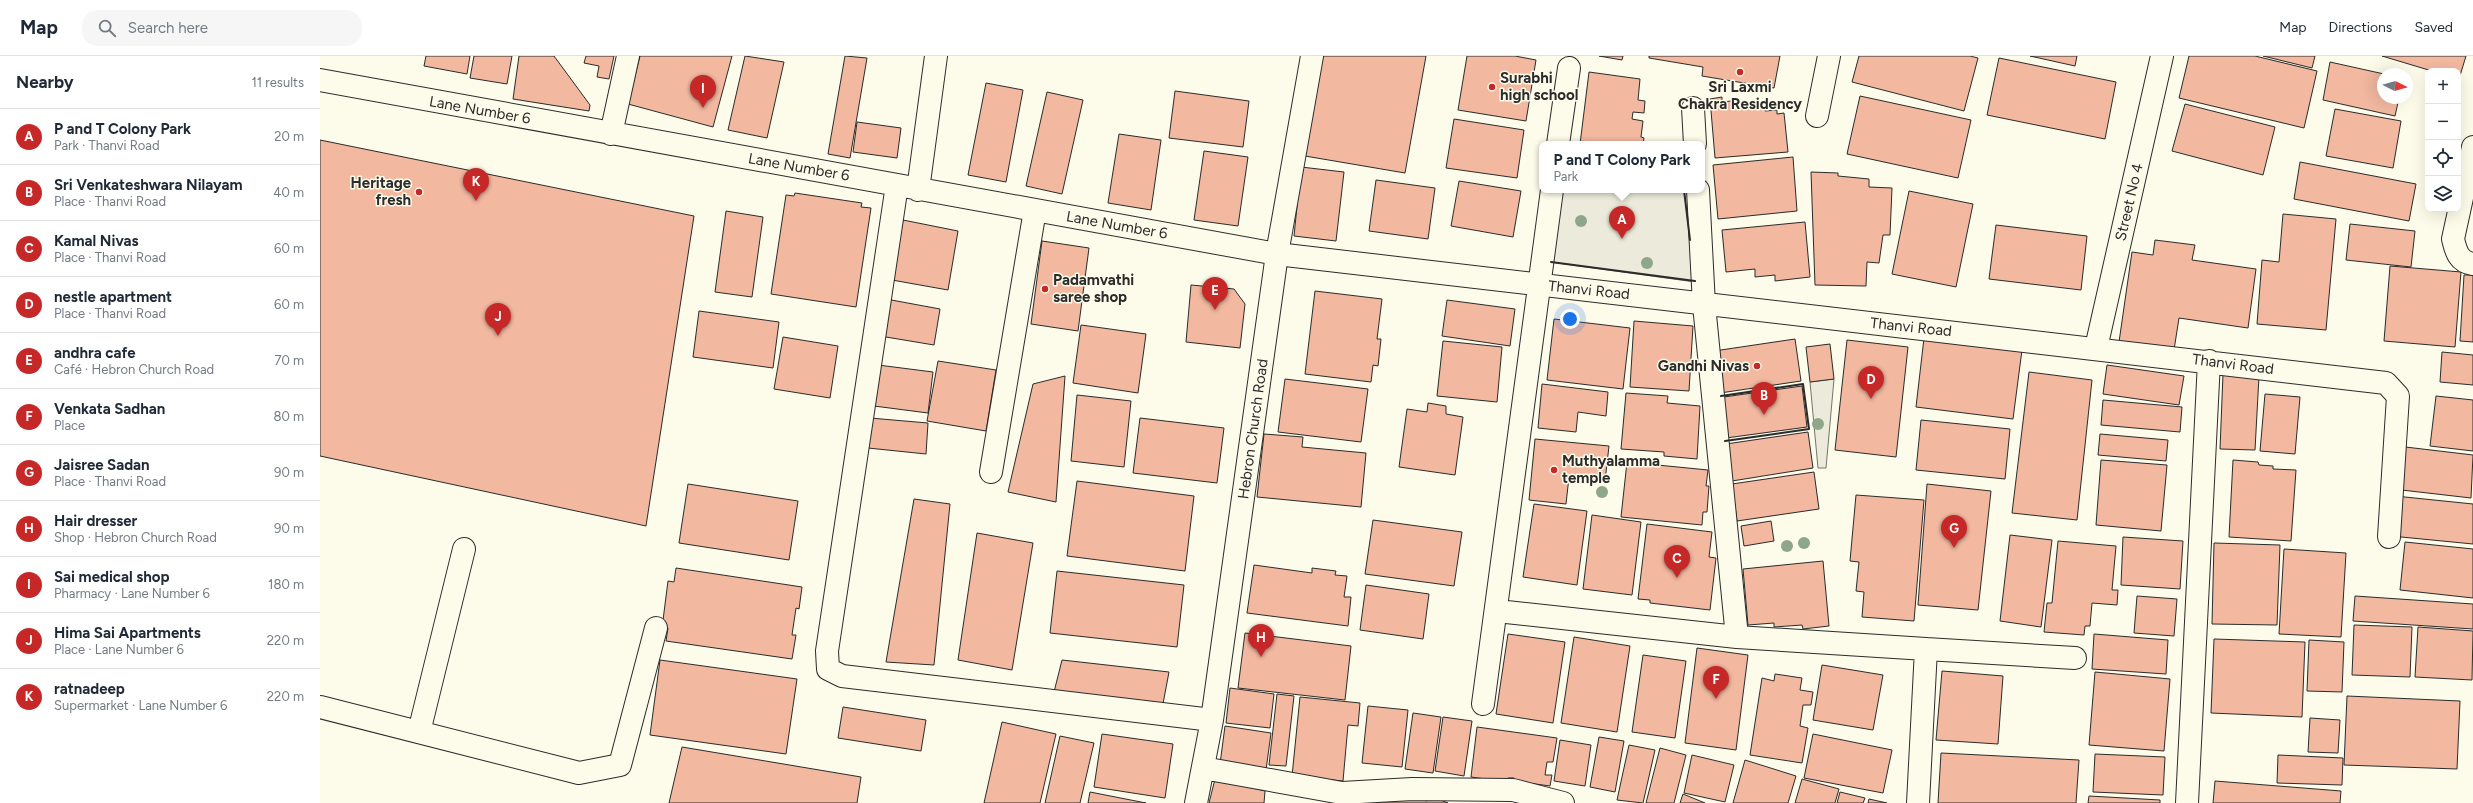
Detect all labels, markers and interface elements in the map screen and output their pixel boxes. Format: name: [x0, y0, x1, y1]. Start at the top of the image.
search box: [82, 10, 362, 46]
text: Map: [20, 16, 58, 39]
icon: search: [96, 17, 118, 39]
text: Search here: [128, 19, 208, 37]
text: Map: [2279, 19, 2307, 36]
text: Directions: [2329, 19, 2392, 36]
text: Saved: [2414, 19, 2453, 36]
marker: Sri Laxmi Chakra Residency: [1735, 67, 1745, 77]
north arrow: [2377, 68, 2413, 104]
map controls: [2425, 68, 2461, 212]
button: +: [2425, 68, 2461, 104]
place label: Surabhi high school: [1500, 69, 1578, 104]
text: Nearby: [16, 72, 74, 92]
text: 11 results: [251, 75, 304, 90]
pin: I: [690, 75, 716, 108]
place label: Sri Laxmi Chakra Residency: [1678, 78, 1802, 113]
marker: Surabhi high school: [1487, 82, 1497, 92]
street label: Lane Number 6: [428, 92, 533, 128]
button: −: [2425, 104, 2461, 140]
text: P and T Colony Park: [54, 120, 191, 138]
text: A: [24, 129, 34, 144]
text: 20 m: [274, 129, 304, 144]
text: Park · Thanvi Road: [54, 138, 160, 153]
button: locate: [2425, 140, 2461, 176]
popup: [1539, 141, 1705, 193]
street label: Lane Number 6: [747, 149, 852, 185]
text: P and T Colony Park: [1553, 151, 1691, 169]
street label: Street No 4: [2111, 161, 2147, 243]
pin: K: [463, 168, 489, 201]
text: Park: [1553, 169, 1578, 184]
place label: Heritage fresh: [351, 174, 412, 209]
text: Sri Venkateshwara Nilayam: [54, 176, 243, 194]
button: layers: [2425, 176, 2461, 212]
text: B: [25, 185, 33, 200]
text: 40 m: [273, 185, 304, 200]
marker: Heritage fresh: [414, 187, 424, 197]
text: Place · Thanvi Road: [54, 194, 166, 209]
pin: A: [1609, 206, 1635, 239]
street label: Lane Number 6: [1065, 207, 1170, 243]
text: Kamal Nivas: [54, 232, 138, 250]
text: C: [24, 241, 34, 256]
text: 60 m: [274, 241, 304, 256]
text: Place · Thanvi Road: [54, 250, 166, 265]
place label: Padamvathi saree shop: [1053, 271, 1134, 306]
pin: E: [1202, 277, 1228, 310]
street label: Thanvi Road: [1547, 277, 1631, 303]
marker: Padamvathi saree shop: [1040, 284, 1050, 294]
text: nestle apartment: [54, 288, 172, 306]
text: D: [24, 297, 34, 312]
text: 60 m: [274, 297, 304, 312]
pin: J: [485, 303, 511, 336]
text: Place · Thanvi Road: [54, 306, 166, 321]
your location: [1560, 309, 1580, 329]
street label: Thanvi Road: [1869, 314, 1953, 340]
text: andhra cafe: [54, 344, 135, 362]
street label: Thanvi Road: [2191, 350, 2275, 378]
text: E: [25, 353, 33, 368]
text: 70 m: [274, 353, 304, 368]
place label: Gandhi Nivas: [1658, 357, 1749, 375]
street label: Hebron Church Road: [1234, 358, 1272, 500]
marker: Gandhi Nivas: [1752, 361, 1762, 371]
text: Café · Hebron Church Road: [54, 362, 214, 377]
pin: D: [1858, 366, 1884, 399]
pin: B: [1751, 382, 1777, 415]
text: Venkata Sadhan: [54, 400, 165, 418]
text: F: [25, 409, 33, 424]
text: 80 m: [273, 409, 304, 424]
text: Place: [54, 418, 85, 433]
place label: Muthyalamma temple: [1562, 452, 1660, 487]
text: Jaisree Sadan: [54, 456, 150, 474]
text: G: [24, 465, 34, 480]
text: 90 m: [274, 465, 304, 480]
marker: Muthyalamma temple: [1549, 465, 1559, 475]
text: Place · Thanvi Road: [54, 474, 166, 489]
text: Hair dresser: [54, 512, 137, 530]
pin: G: [1941, 515, 1967, 548]
text: H: [24, 521, 34, 536]
text: 90 m: [274, 521, 304, 536]
text: Shop · Hebron Church Road: [54, 530, 217, 545]
pin: C: [1664, 545, 1690, 578]
text: Sai medical shop: [54, 568, 170, 586]
text: I: [27, 577, 31, 592]
text: 180 m: [268, 577, 304, 592]
text: Pharmacy · Lane Number 6: [54, 586, 210, 601]
text: Hima Sai Apartments: [54, 624, 201, 642]
pin: H: [1248, 624, 1274, 657]
text: J: [25, 633, 33, 648]
text: 220 m: [267, 633, 304, 648]
text: Place · Lane Number 6: [54, 642, 184, 657]
pin: F: [1703, 666, 1729, 699]
text: ratnadeep: [54, 680, 125, 698]
text: K: [25, 689, 33, 704]
text: 220 m: [267, 689, 304, 704]
text: Supermarket · Lane Number 6: [54, 698, 227, 713]

